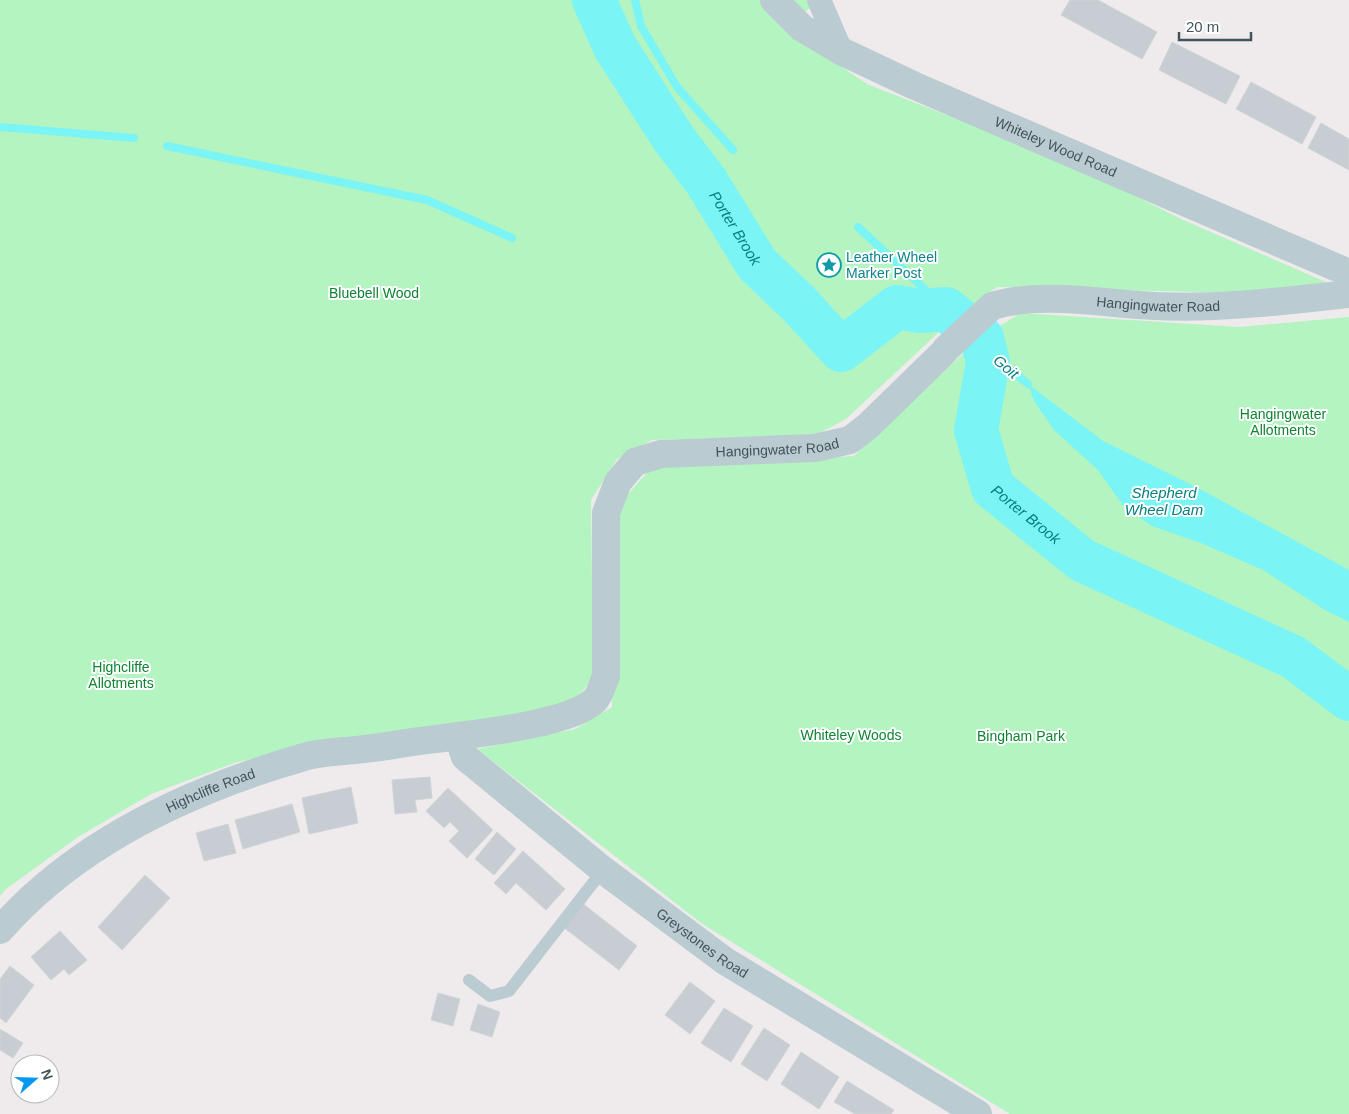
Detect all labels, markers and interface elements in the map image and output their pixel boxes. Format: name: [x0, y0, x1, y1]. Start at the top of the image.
scale bar: [1179, 10, 1252, 42]
text: 20 m: [1186, 18, 1219, 35]
street label: Whiteley Wood Road: [992, 113, 1119, 180]
water label: Porter Brook: [706, 188, 766, 270]
place label: Leather Wheel Marker Post: [846, 249, 937, 281]
place icon: Leather Wheel Marker Post: [816, 252, 842, 278]
park label: Bluebell Wood: [329, 285, 419, 301]
street label: Hangingwater Road: [1096, 293, 1220, 315]
water label: Goit: [990, 351, 1023, 383]
park label: Hangingwater Allotments: [1240, 406, 1327, 438]
street label: Hangingwater Road: [715, 435, 841, 460]
water label: Porter Brook: [988, 481, 1065, 548]
water label: Shepherd Wheel Dam: [1125, 484, 1203, 518]
park label: Highcliffe Allotments: [88, 659, 154, 691]
park label: Whiteley Woods: [801, 727, 901, 743]
park label: Bingham Park: [977, 728, 1066, 744]
street label: Highcliffe Road: [163, 765, 257, 816]
street label: Greystones Road: [654, 905, 751, 981]
north arrow: [10, 1054, 60, 1104]
text: N: [38, 1067, 56, 1082]

